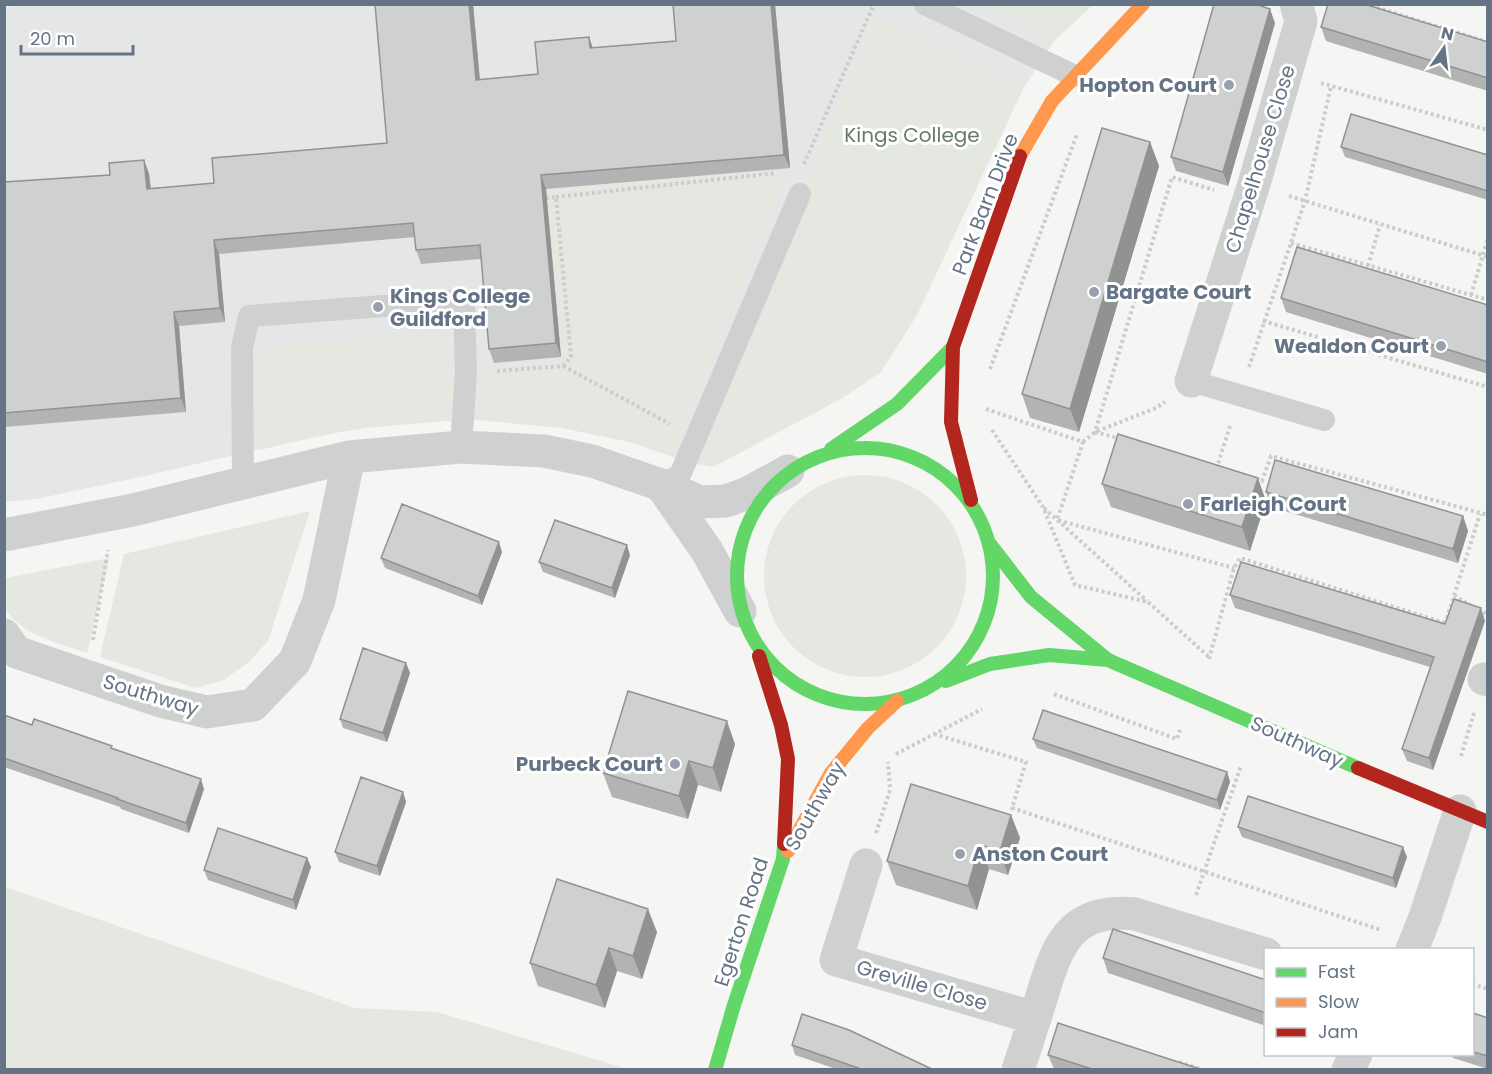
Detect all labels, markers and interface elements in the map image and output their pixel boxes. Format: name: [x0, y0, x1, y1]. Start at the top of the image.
scale bar: [21, 18, 134, 56]
north arrow: [1414, 18, 1474, 78]
text: N: [1439, 21, 1456, 47]
text: 20 m: [30, 26, 75, 51]
street label: Chapelhouse Close: [1218, 62, 1302, 256]
place label: Hopton Court: [1079, 71, 1217, 99]
marker: Hopton Court: [1222, 78, 1236, 92]
park label: Kings College: [844, 121, 980, 149]
street label: Park Barn Drive: [945, 129, 1025, 279]
place label: Bargate Court: [1106, 278, 1251, 306]
place label: Kings College Guildford: [390, 282, 530, 333]
marker: Bargate Court: [1087, 285, 1101, 299]
marker: Kings College Guildford: [371, 300, 385, 314]
place label: Wealdon Court: [1274, 332, 1429, 360]
marker: Wealdon Court: [1434, 339, 1448, 353]
place label: Farleigh Court: [1200, 490, 1347, 518]
marker: Farleigh Court: [1181, 497, 1195, 511]
street label: Southway: [100, 667, 202, 723]
street label: Southway: [1246, 709, 1348, 775]
place label: Purbeck Court: [516, 750, 663, 778]
street label: Southway: [778, 756, 852, 856]
marker: Purbeck Court: [668, 757, 682, 771]
place label: Anston Court: [972, 840, 1108, 868]
marker: Anston Court: [953, 847, 967, 861]
street label: Egerton Road: [707, 854, 775, 990]
legend: [1264, 948, 1474, 1056]
street label: Greville Close: [853, 953, 991, 1017]
text: Fast: [1318, 959, 1355, 984]
text: Slow: [1318, 989, 1360, 1014]
text: Jam: [1318, 1019, 1358, 1044]

